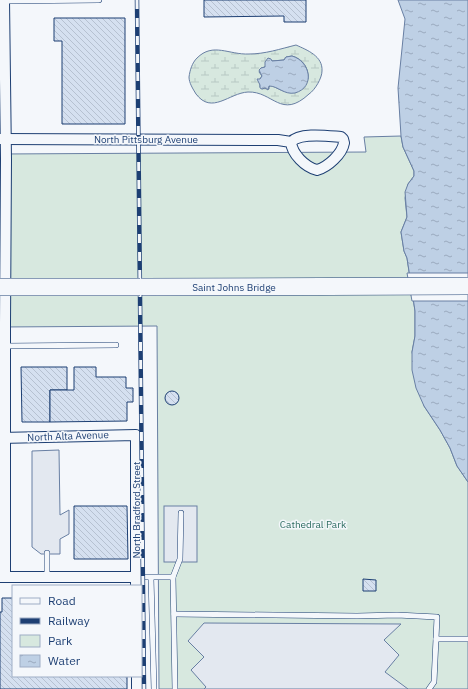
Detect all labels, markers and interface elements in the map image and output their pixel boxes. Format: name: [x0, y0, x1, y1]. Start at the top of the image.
street label: North Pittsburg Avenue: [94, 133, 199, 146]
street label: Saint Johns Bridge: [192, 281, 276, 294]
street label: North Alta Avenue: [27, 428, 110, 444]
street label: North Bradford Street: [130, 461, 143, 559]
park label: Cathedral Park: [280, 518, 347, 531]
legend: [12, 585, 142, 677]
text: Road: [48, 593, 76, 608]
text: Railway: [48, 613, 90, 628]
text: Park: [48, 633, 73, 648]
text: Water: [48, 653, 81, 668]

